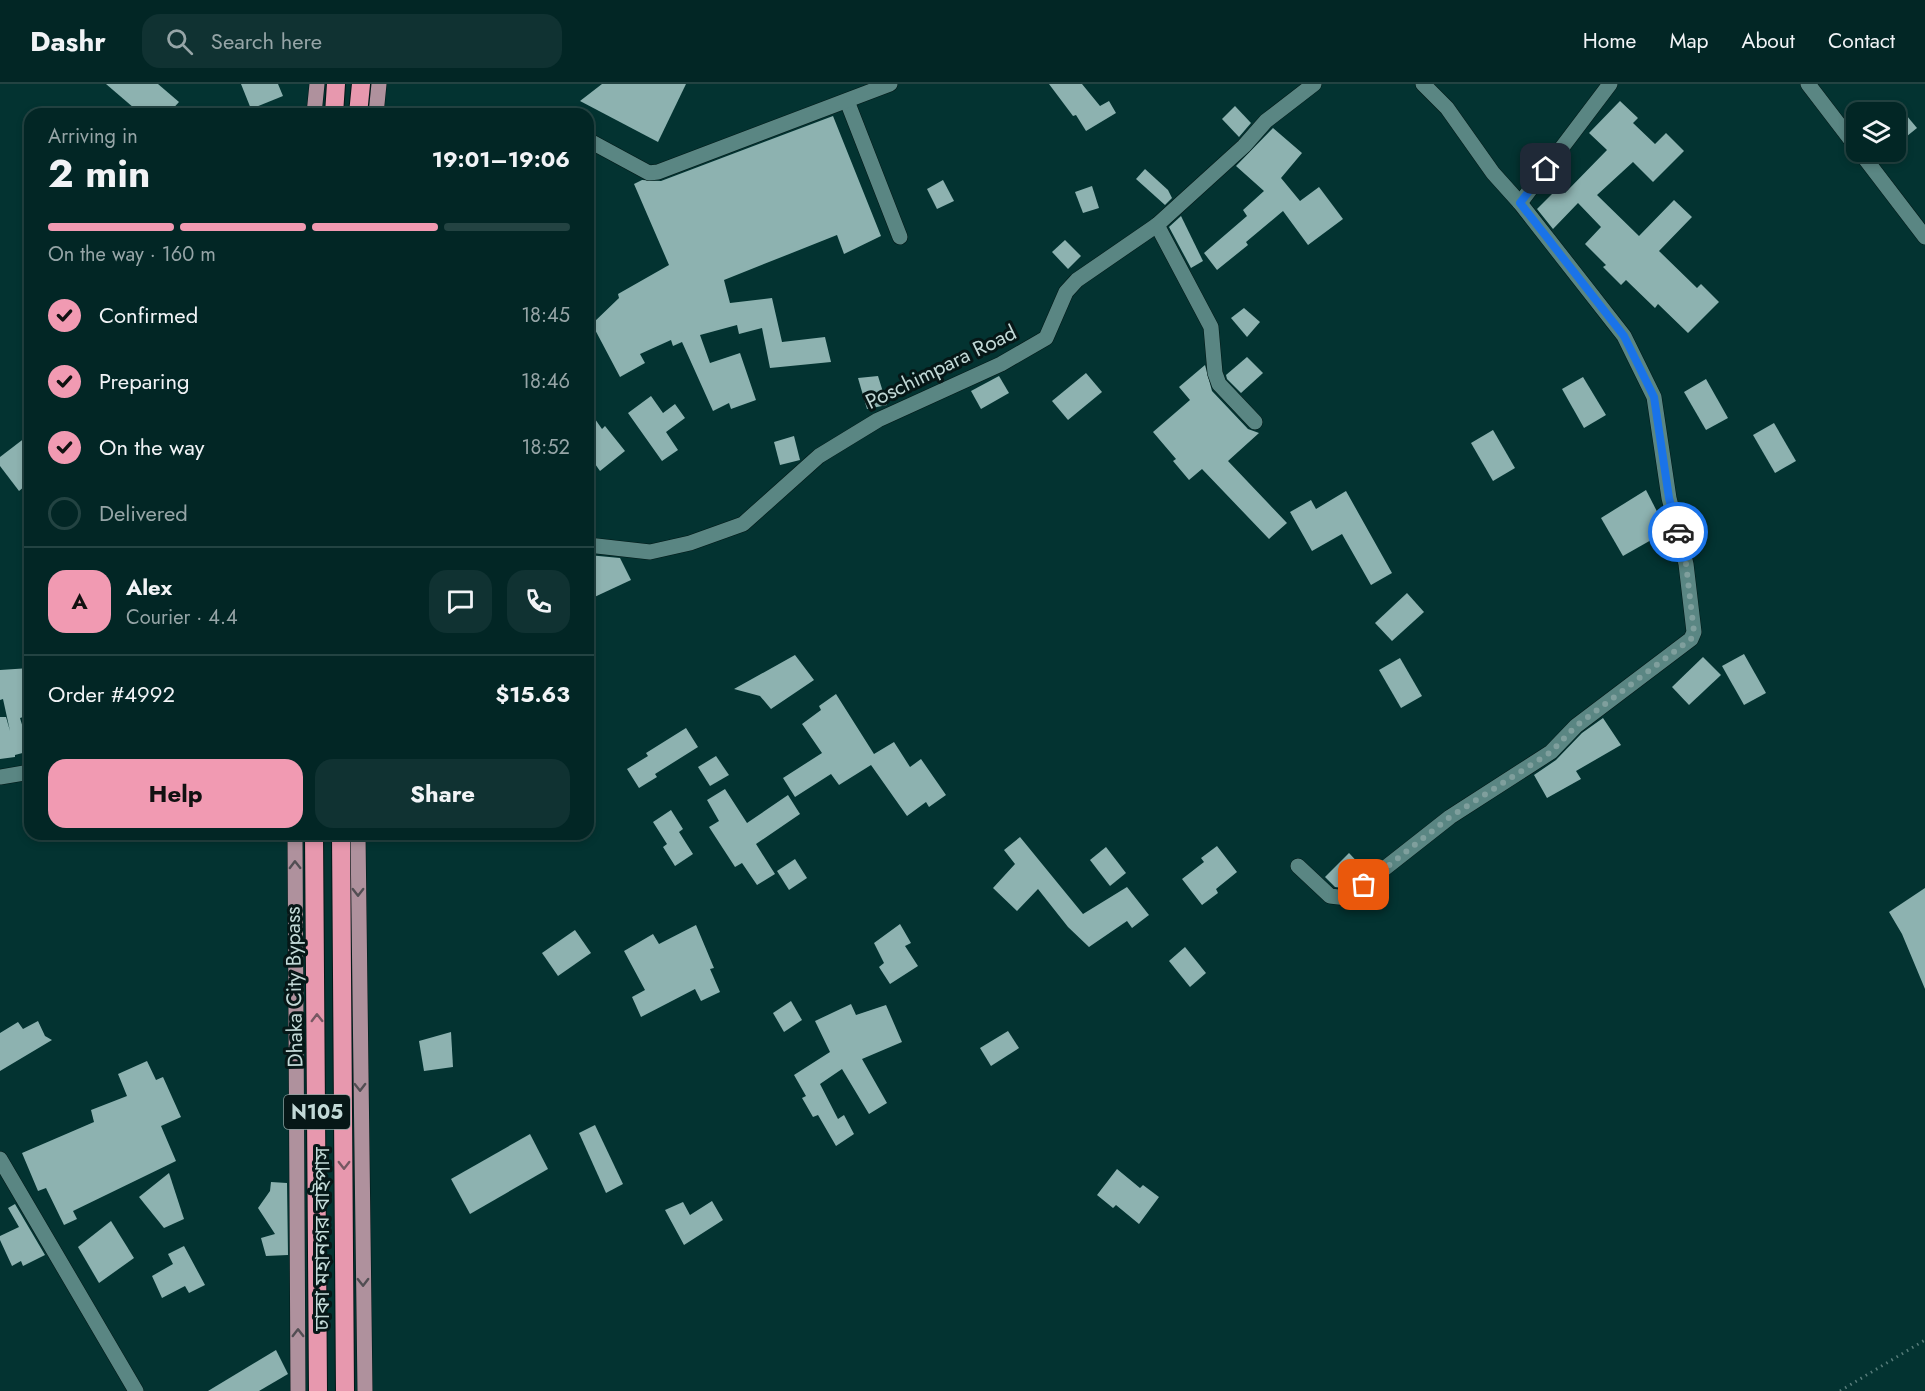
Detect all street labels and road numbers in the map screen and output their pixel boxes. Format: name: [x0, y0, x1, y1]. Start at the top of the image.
street label: Poschimpara Road: [860, 317, 1022, 417]
street label: Dhaka City Bypass: [278, 906, 310, 1068]
road number: N105: [284, 1095, 350, 1129]
street label: ঢাকা মহানগর বাইপাস: [307, 1146, 337, 1332]

